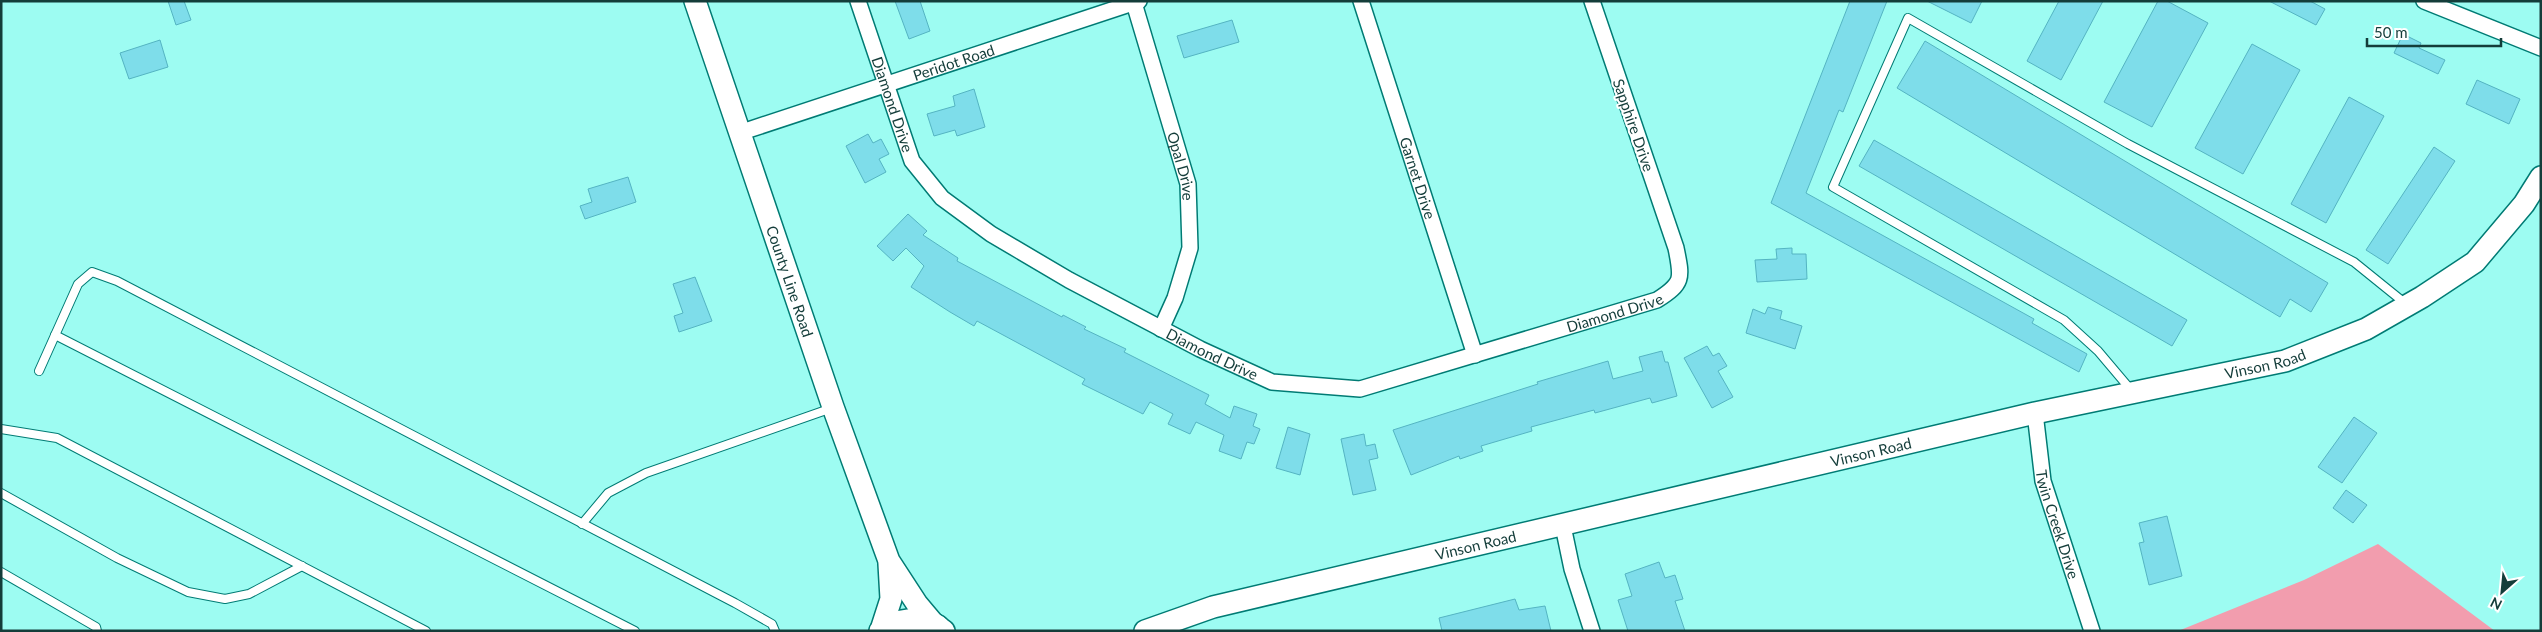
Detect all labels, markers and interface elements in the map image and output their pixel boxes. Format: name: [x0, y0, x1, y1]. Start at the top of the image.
scale bar: [2367, 15, 2501, 47]
text: 50 m: [2374, 23, 2408, 41]
street label: Peridot Road: [910, 40, 997, 84]
street label: Diamond Drive: [868, 54, 917, 154]
street label: Sapphire Drive: [1610, 76, 1658, 174]
street label: Opal Drive: [1164, 129, 1198, 201]
street label: Garnet Drive: [1396, 135, 1440, 221]
street label: County Line Road: [763, 223, 818, 339]
street label: Diamond Drive: [1564, 289, 1667, 336]
street label: Diamond Drive: [1163, 324, 1261, 383]
street label: Vinson Road: [2223, 345, 2308, 382]
street label: Vinson Road: [1829, 433, 1913, 470]
street label: Twin Creek Drive: [2033, 469, 2083, 581]
street label: Vinson Road: [1433, 527, 1518, 563]
north arrow: [2477, 567, 2527, 617]
text: N: [2487, 594, 2505, 614]

